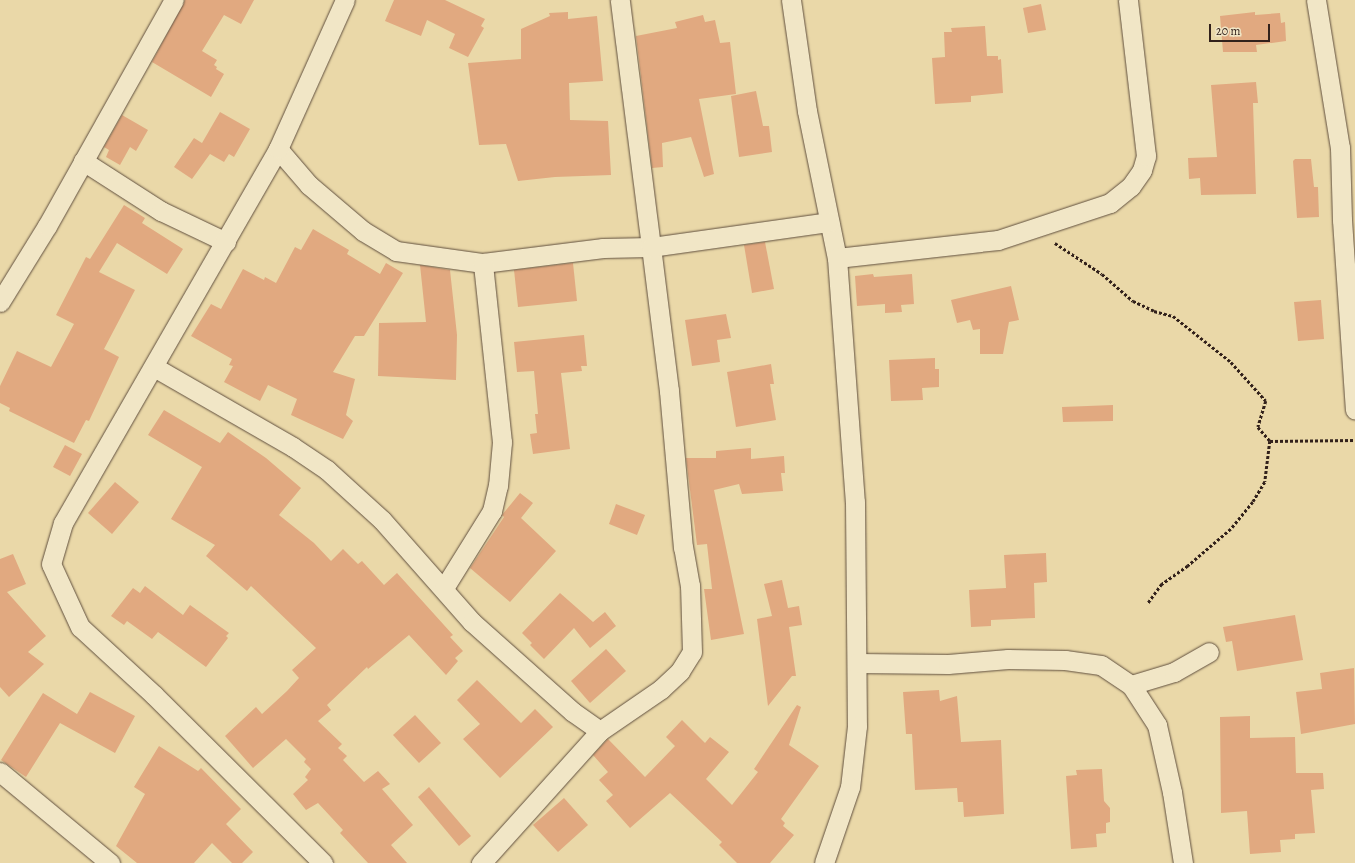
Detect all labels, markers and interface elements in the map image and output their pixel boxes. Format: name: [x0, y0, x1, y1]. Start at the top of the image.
scale bar: [1211, 16, 1272, 42]
text: 20 m: [1216, 23, 1240, 39]

